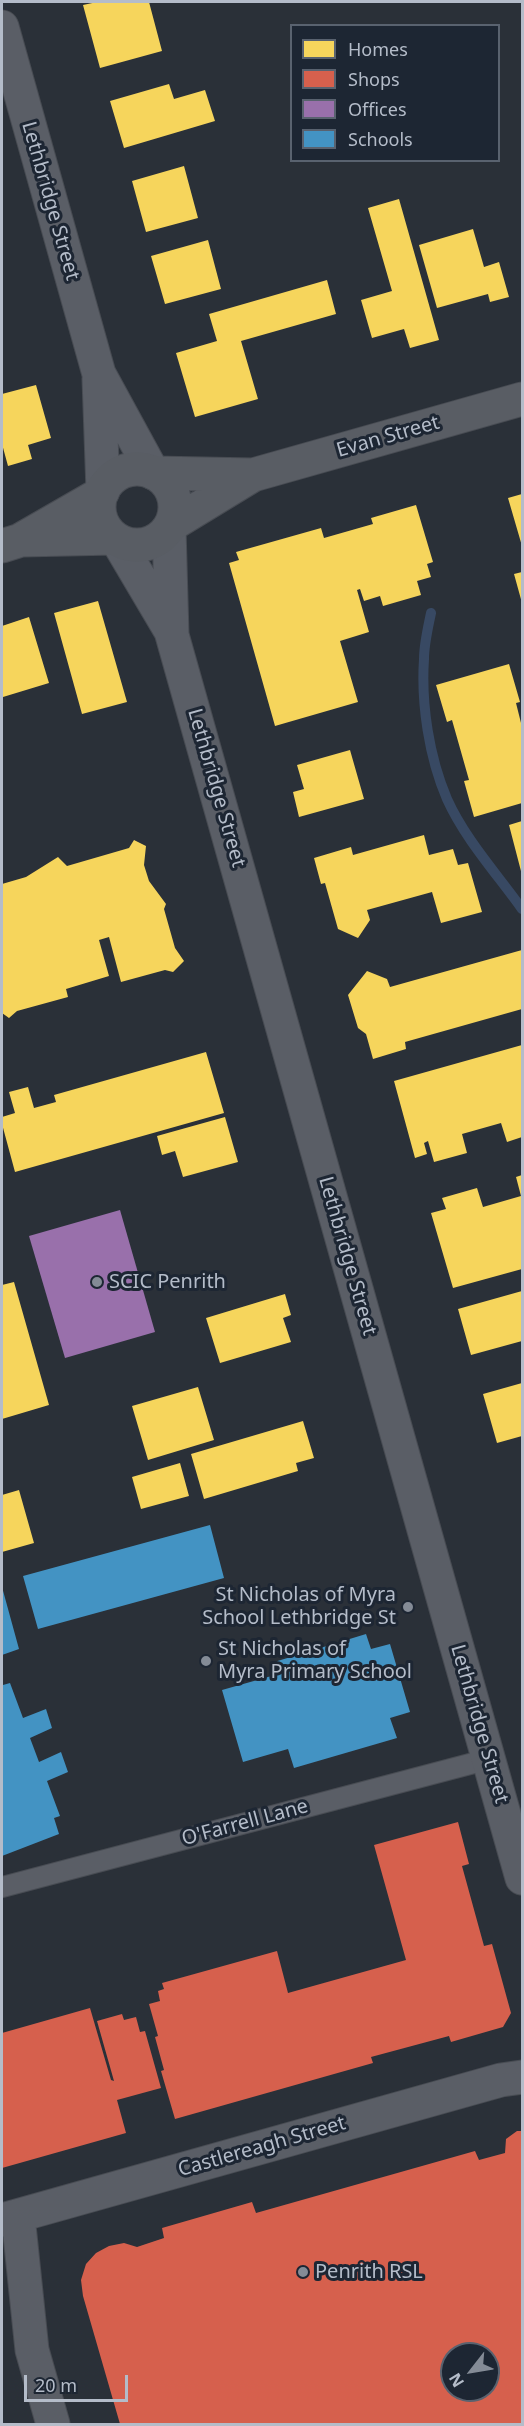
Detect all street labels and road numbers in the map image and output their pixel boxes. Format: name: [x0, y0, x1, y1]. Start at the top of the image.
street label: Lethbridge Street: [16, 119, 84, 283]
street label: Evan Street: [334, 411, 442, 463]
street label: Lethbridge Street: [182, 706, 250, 870]
street label: Lethbridge Street: [313, 1174, 381, 1338]
street label: Lethbridge Street: [445, 1642, 513, 1806]
street label: O'Farrell Lane: [179, 1795, 311, 1851]
street label: Castlereagh Street: [175, 2112, 349, 2182]

